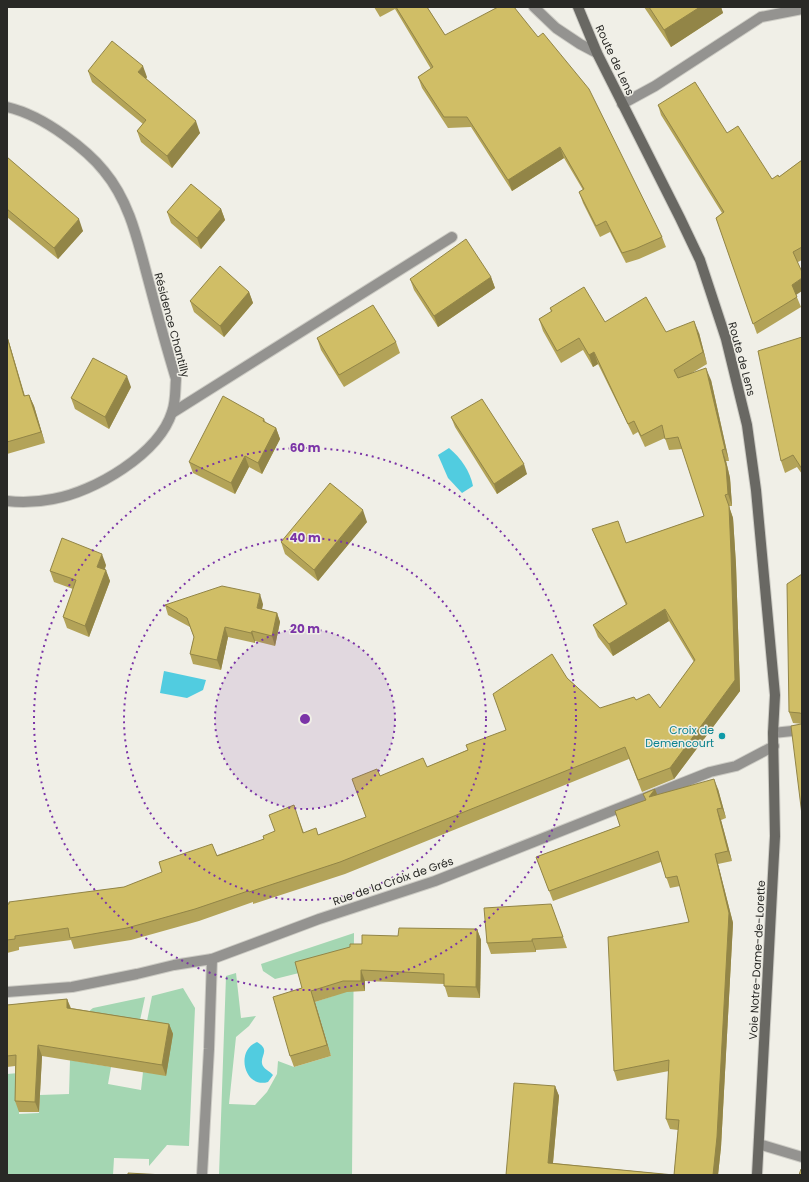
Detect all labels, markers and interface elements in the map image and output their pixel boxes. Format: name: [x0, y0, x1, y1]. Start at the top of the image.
street label: Route de Lens: [592, 22, 638, 98]
street label: Résidence Chantilly: [150, 271, 194, 380]
street label: Route de Lens: [724, 320, 760, 398]
text: 60 m: [290, 439, 321, 456]
text: 40 m: [289, 529, 321, 546]
text: 20 m: [290, 620, 320, 637]
centre of rings: [298, 712, 312, 726]
place label: Croix de Demencourt: [645, 722, 714, 751]
marker: Croix de Demencourt: [717, 731, 727, 741]
street label: Rue de la Croix de Grés: [330, 853, 456, 909]
street label: Voie Notre-Dame-de-Lorette: [745, 880, 769, 1040]

